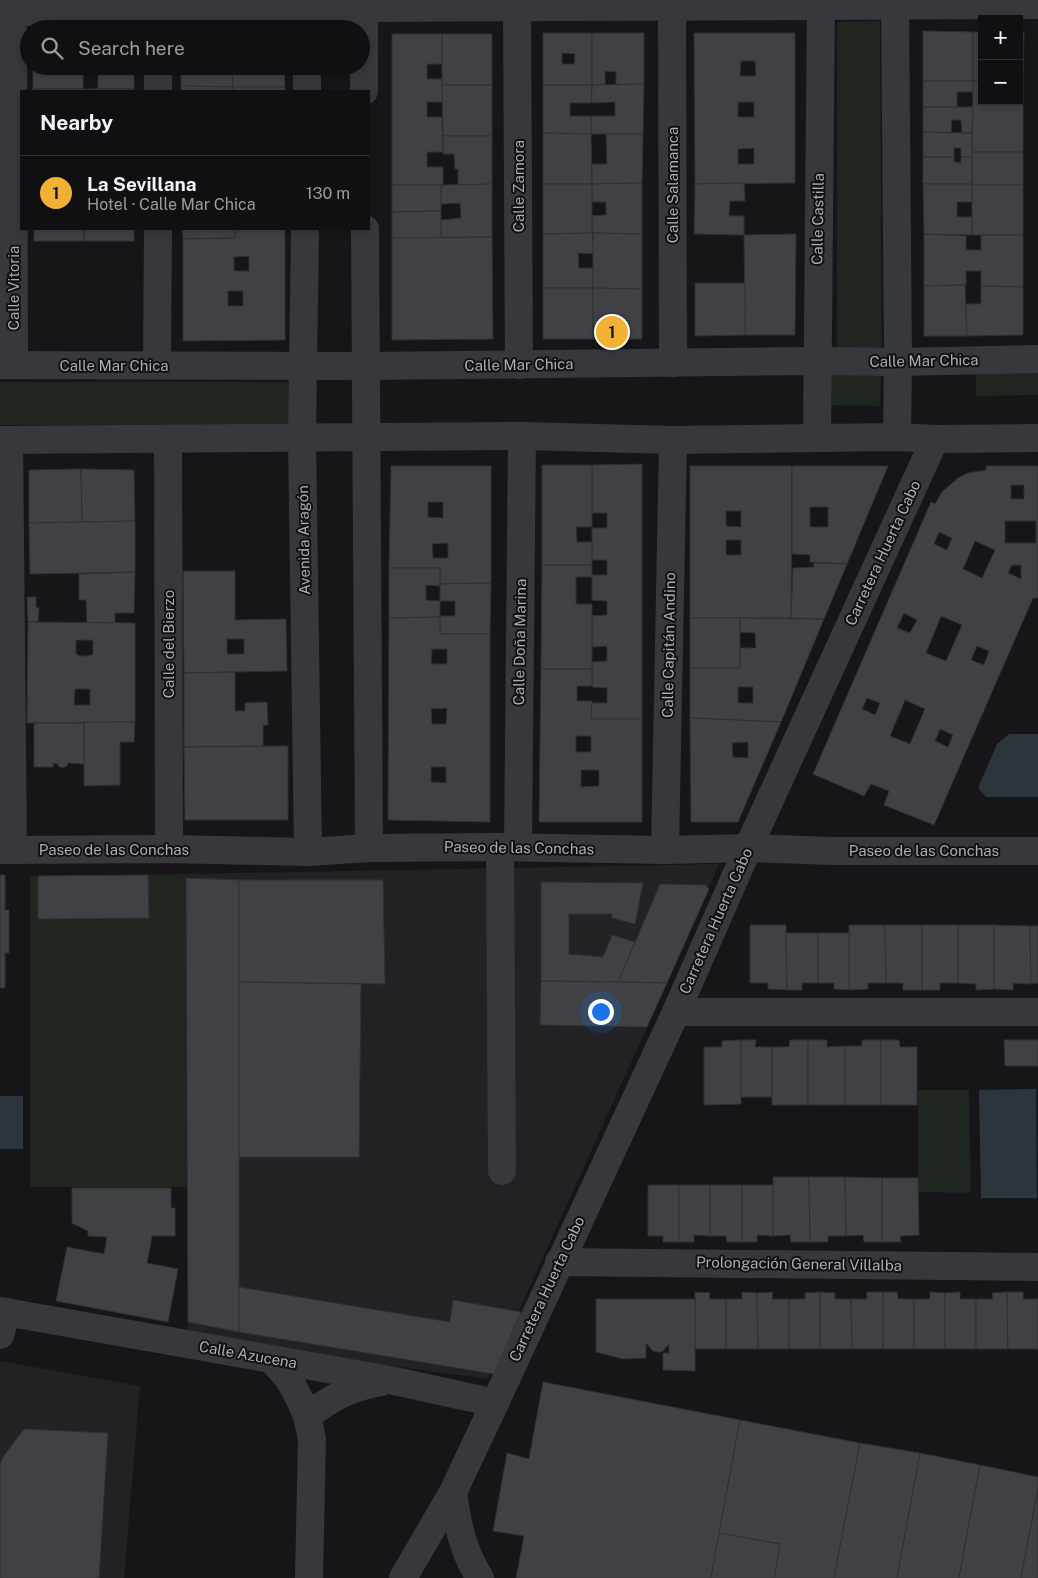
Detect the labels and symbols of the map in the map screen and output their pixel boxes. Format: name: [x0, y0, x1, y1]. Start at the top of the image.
street label: Calle Salamanca: [664, 127, 681, 243]
street label: Calle Zamora: [510, 140, 527, 232]
street label: Calle Castilla: [808, 173, 827, 265]
street label: Calle Vitoria: [5, 246, 22, 330]
pin: 1: [596, 313, 628, 351]
street label: Calle Mar Chica: [869, 351, 979, 370]
street label: Calle Mar Chica: [464, 355, 574, 374]
street label: Calle Mar Chica: [59, 357, 169, 374]
street label: Carretera Huerta Cabo: [841, 478, 924, 628]
street label: Avenida Aragón: [294, 485, 313, 595]
street label: Calle Capitán Andino: [659, 572, 678, 718]
street label: Calle Doña Marina: [510, 579, 529, 705]
street label: Calle del Bierzo: [160, 590, 177, 698]
street label: Paseo de las Conchas: [444, 838, 594, 857]
street label: Paseo de las Conchas: [39, 841, 189, 858]
street label: Paseo de las Conchas: [849, 842, 999, 859]
street label: Carretera Huerta Cabo: [676, 845, 755, 996]
your location: [588, 999, 614, 1025]
street label: Carretera Huerta Cabo: [505, 1214, 588, 1364]
street label: Prolongación General Villalba: [696, 1253, 902, 1274]
street label: Calle Azucena: [198, 1338, 298, 1371]

